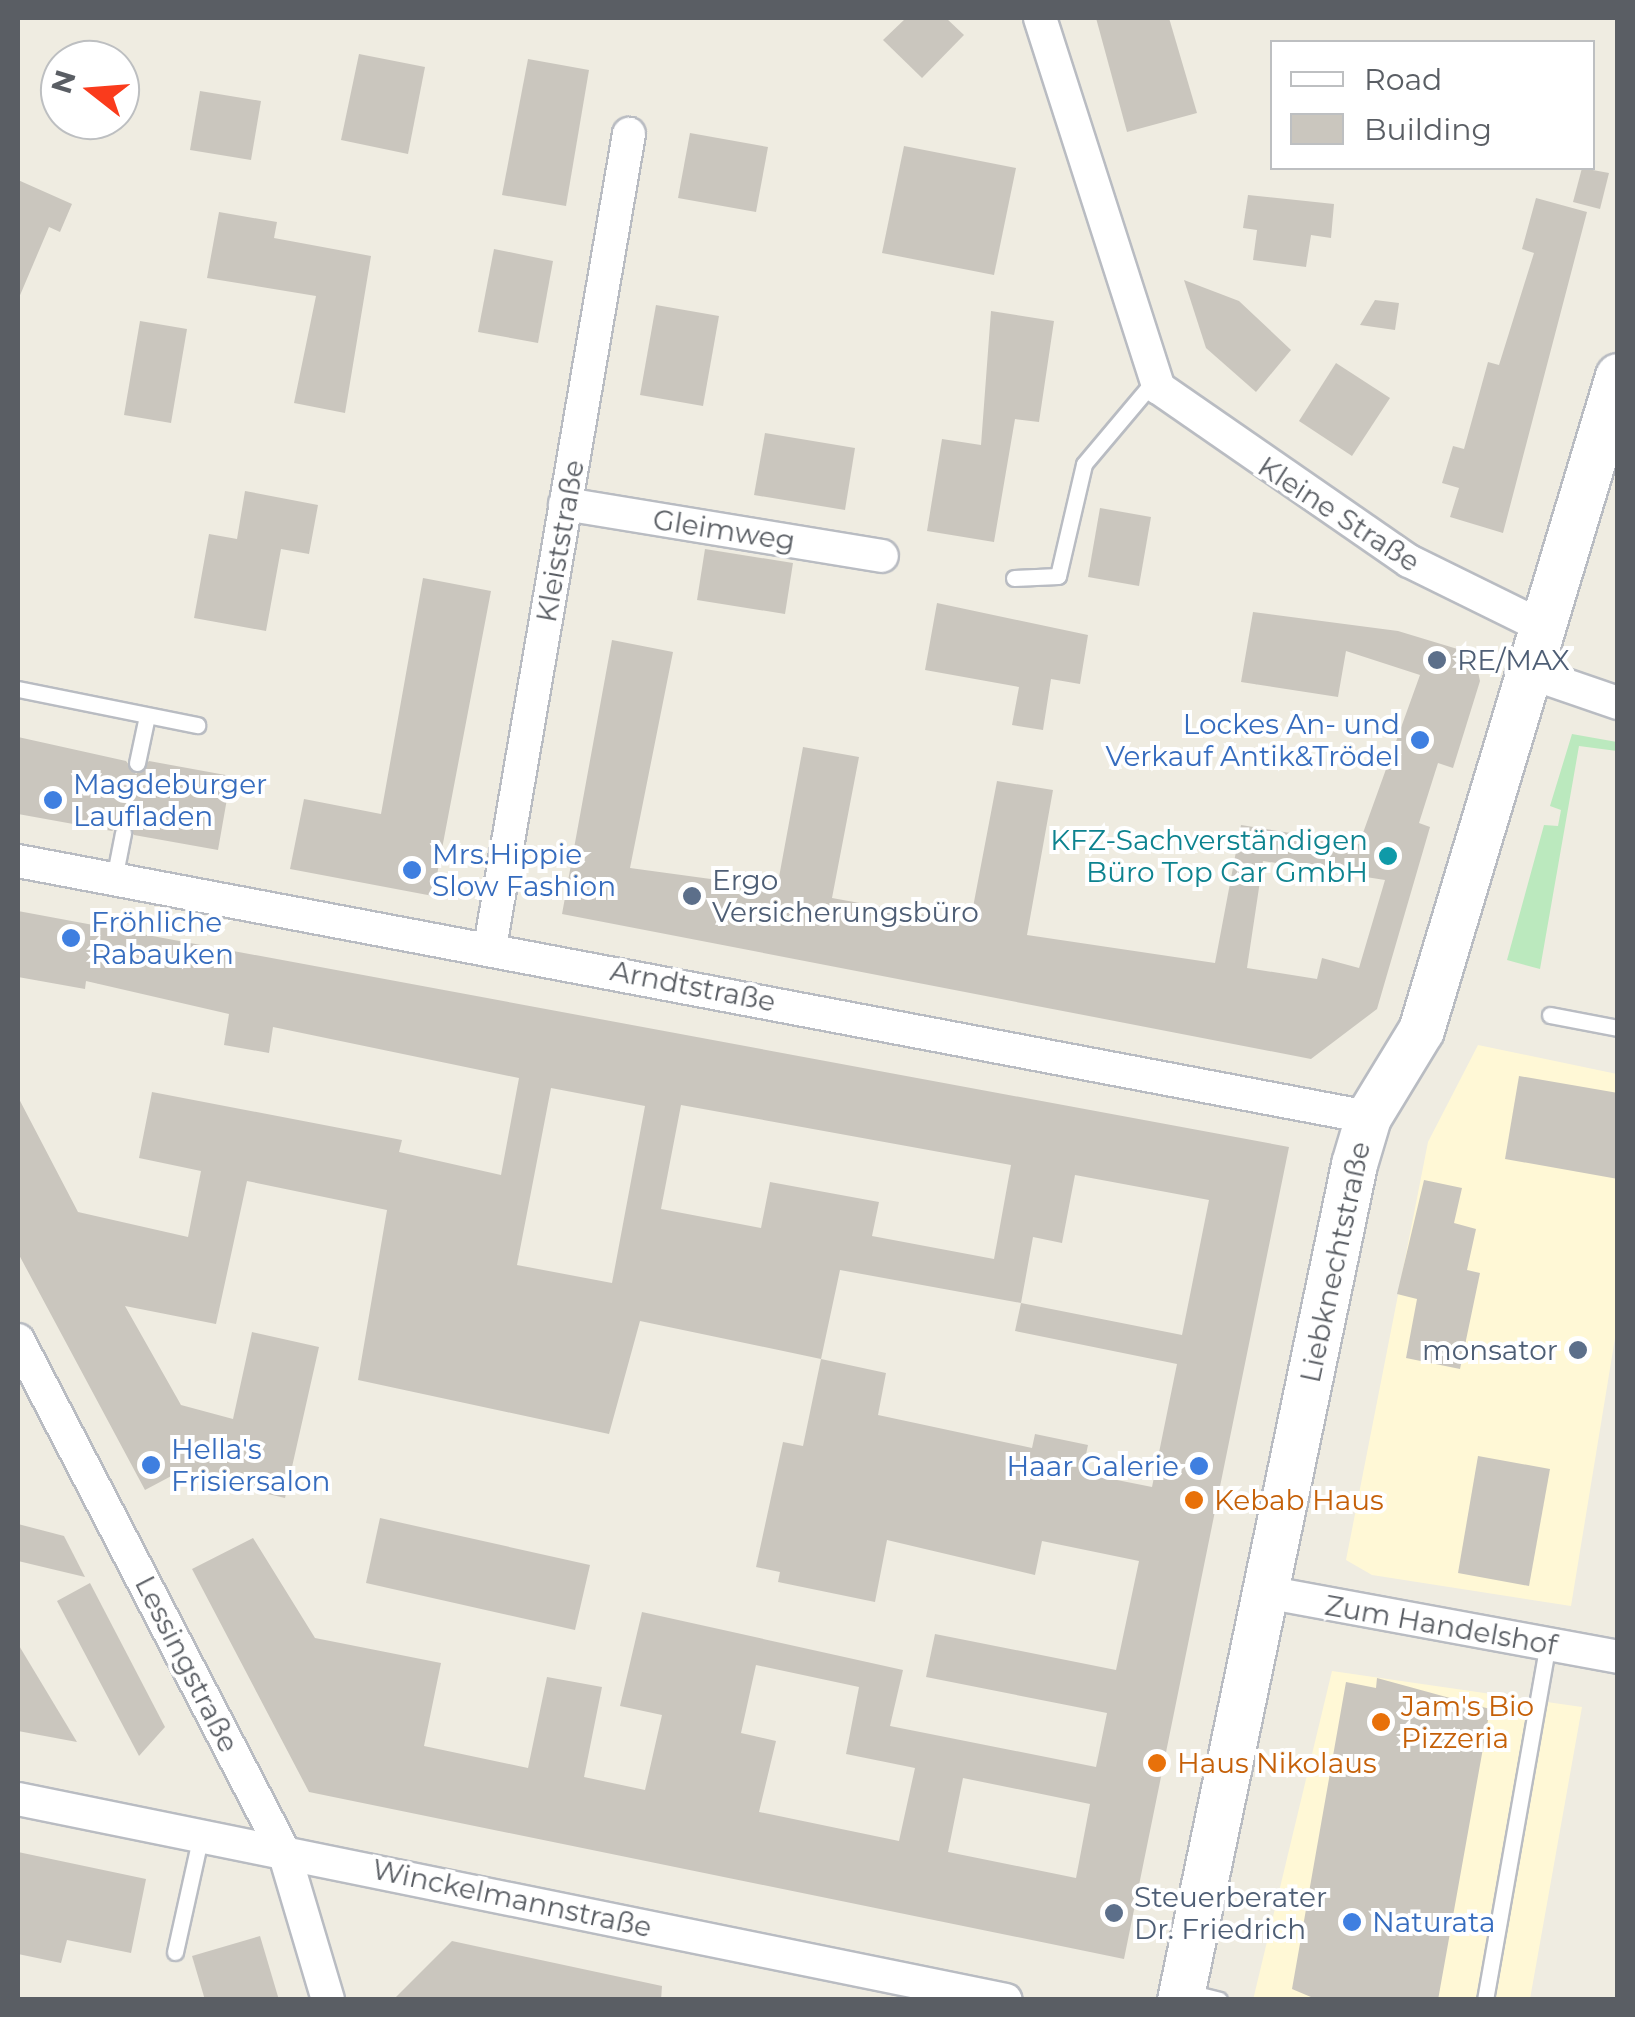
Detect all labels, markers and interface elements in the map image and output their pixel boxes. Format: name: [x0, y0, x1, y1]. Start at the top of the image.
north arrow: [40, 40, 140, 140]
legend: [1270, 40, 1595, 170]
text: Road: [1364, 61, 1442, 98]
text: N: [44, 66, 83, 98]
text: Building: [1364, 111, 1492, 148]
street label: Kleine Straße: [1252, 449, 1426, 579]
street label: Kleiststraße: [529, 457, 591, 625]
street label: Gleimweg: [651, 502, 797, 558]
place label: RE/MAX: [1457, 643, 1570, 677]
marker: RE/MAX: [1426, 649, 1448, 671]
place label: Lockes An- und Verkauf Antik&Trödel: [1105, 707, 1400, 773]
marker: Lockes An- und Verkauf Antik&Trödel: [1409, 729, 1431, 751]
place label: Magdeburger Laufladen: [73, 767, 267, 833]
marker: Magdeburger Laufladen: [42, 789, 64, 811]
place label: KFZ-Sachverständigen Büro Top Car GmbH: [1050, 823, 1368, 889]
place label: Mrs.Hippie Slow Fashion: [432, 837, 616, 903]
marker: KFZ-Sachverständigen Büro Top Car GmbH: [1377, 845, 1399, 867]
marker: Mrs.Hippie Slow Fashion: [401, 859, 423, 881]
place label: Ergo Versicherungsbüro: [712, 863, 979, 929]
marker: Ergo Versicherungsbüro: [681, 885, 703, 907]
place label: Fröhliche Rabauken: [91, 905, 234, 971]
marker: Fröhliche Rabauken: [60, 927, 82, 949]
street label: Arndtstraße: [608, 954, 778, 1018]
street label: Liebknechtstraße: [1293, 1138, 1377, 1386]
place label: monsator: [1422, 1333, 1558, 1367]
marker: monsator: [1567, 1339, 1589, 1361]
place label: Hella's Frisiersalon: [171, 1432, 330, 1498]
place label: Haar Galerie: [1007, 1449, 1179, 1483]
marker: Hella's Frisiersalon: [140, 1454, 162, 1476]
marker: Haar Galerie: [1188, 1455, 1210, 1477]
place label: Kebab Haus: [1214, 1483, 1384, 1517]
marker: Kebab Haus: [1183, 1489, 1205, 1511]
street label: Lessingstraße: [128, 1570, 246, 1758]
street label: Zum Handelshof: [1322, 1588, 1560, 1662]
place label: Jam's Bio Pizzeria: [1401, 1689, 1534, 1755]
marker: Jam's Bio Pizzeria: [1370, 1711, 1392, 1733]
place label: Haus Nikolaus: [1177, 1746, 1377, 1780]
marker: Haus Nikolaus: [1146, 1752, 1168, 1774]
street label: Winckelmannstraße: [369, 1852, 655, 1944]
place label: Steuerberater Dr. Friedrich: [1134, 1880, 1327, 1946]
marker: Steuerberater Dr. Friedrich: [1103, 1902, 1125, 1924]
place label: Naturata: [1372, 1905, 1495, 1939]
marker: Naturata: [1341, 1911, 1363, 1933]

